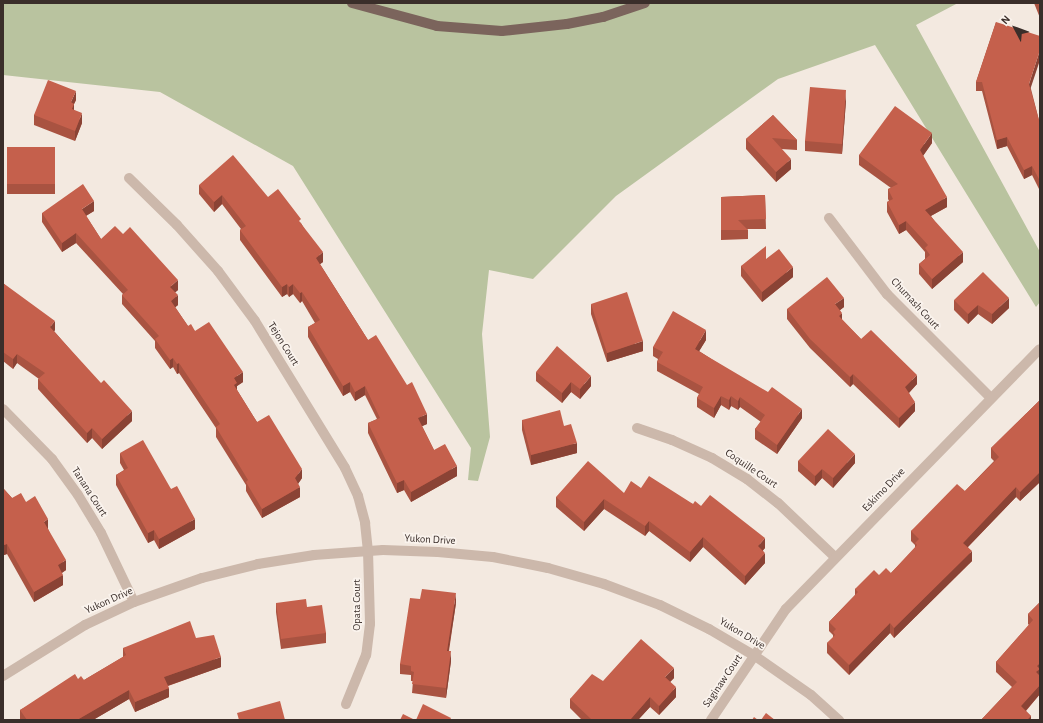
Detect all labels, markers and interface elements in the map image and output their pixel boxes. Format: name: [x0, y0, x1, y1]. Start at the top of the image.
north arrow: [995, 8, 1035, 48]
text: N: [999, 13, 1012, 26]
street label: Chumash Court: [888, 275, 942, 333]
street label: Tejon Court: [264, 320, 302, 368]
street label: Coquille Court: [722, 447, 780, 491]
street label: Tanana Court: [68, 465, 110, 519]
street label: Eskimo Drive: [860, 465, 908, 515]
street label: Yukon Drive: [404, 532, 456, 548]
street label: Opata Court: [350, 579, 364, 631]
street label: Yukon Drive: [83, 585, 135, 617]
street label: Yukon Drive: [717, 615, 767, 653]
street label: Saginaw Court: [700, 652, 746, 710]

